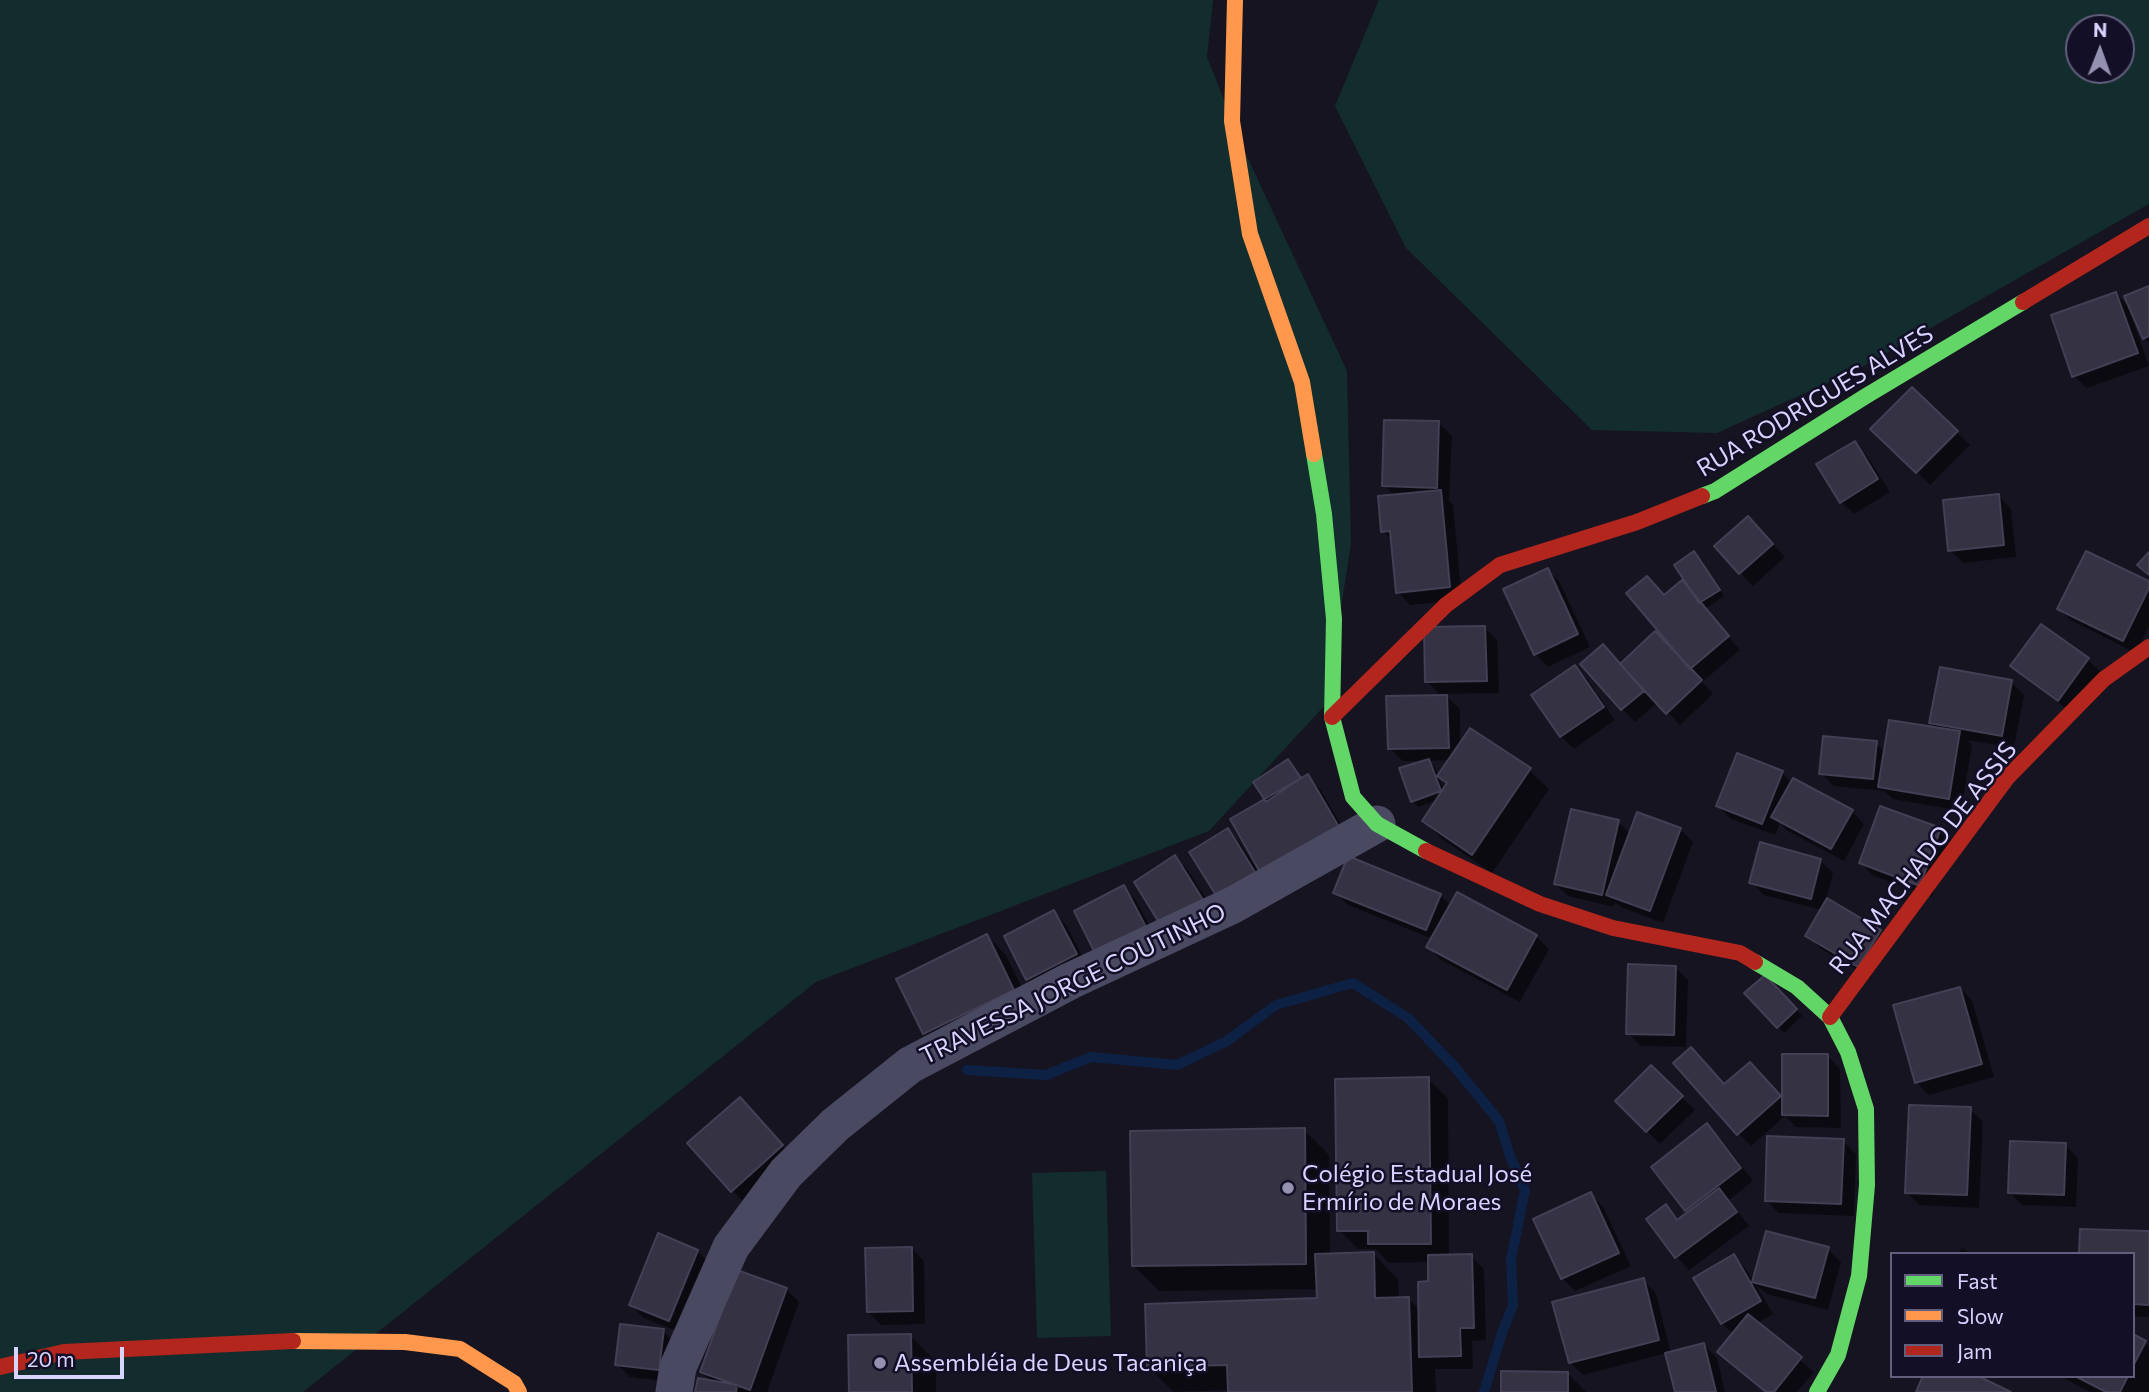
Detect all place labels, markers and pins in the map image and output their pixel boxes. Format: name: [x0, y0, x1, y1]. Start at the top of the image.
place label: Colégio Estadual José Ermírio de Moraes: [1302, 1160, 1532, 1216]
marker: Colégio Estadual José Ermírio de Moraes: [1280, 1180, 1296, 1196]
place label: Assembléia de Deus Tacaniça: [894, 1349, 1207, 1377]
marker: Assembléia de Deus Tacaniça: [872, 1355, 888, 1371]

